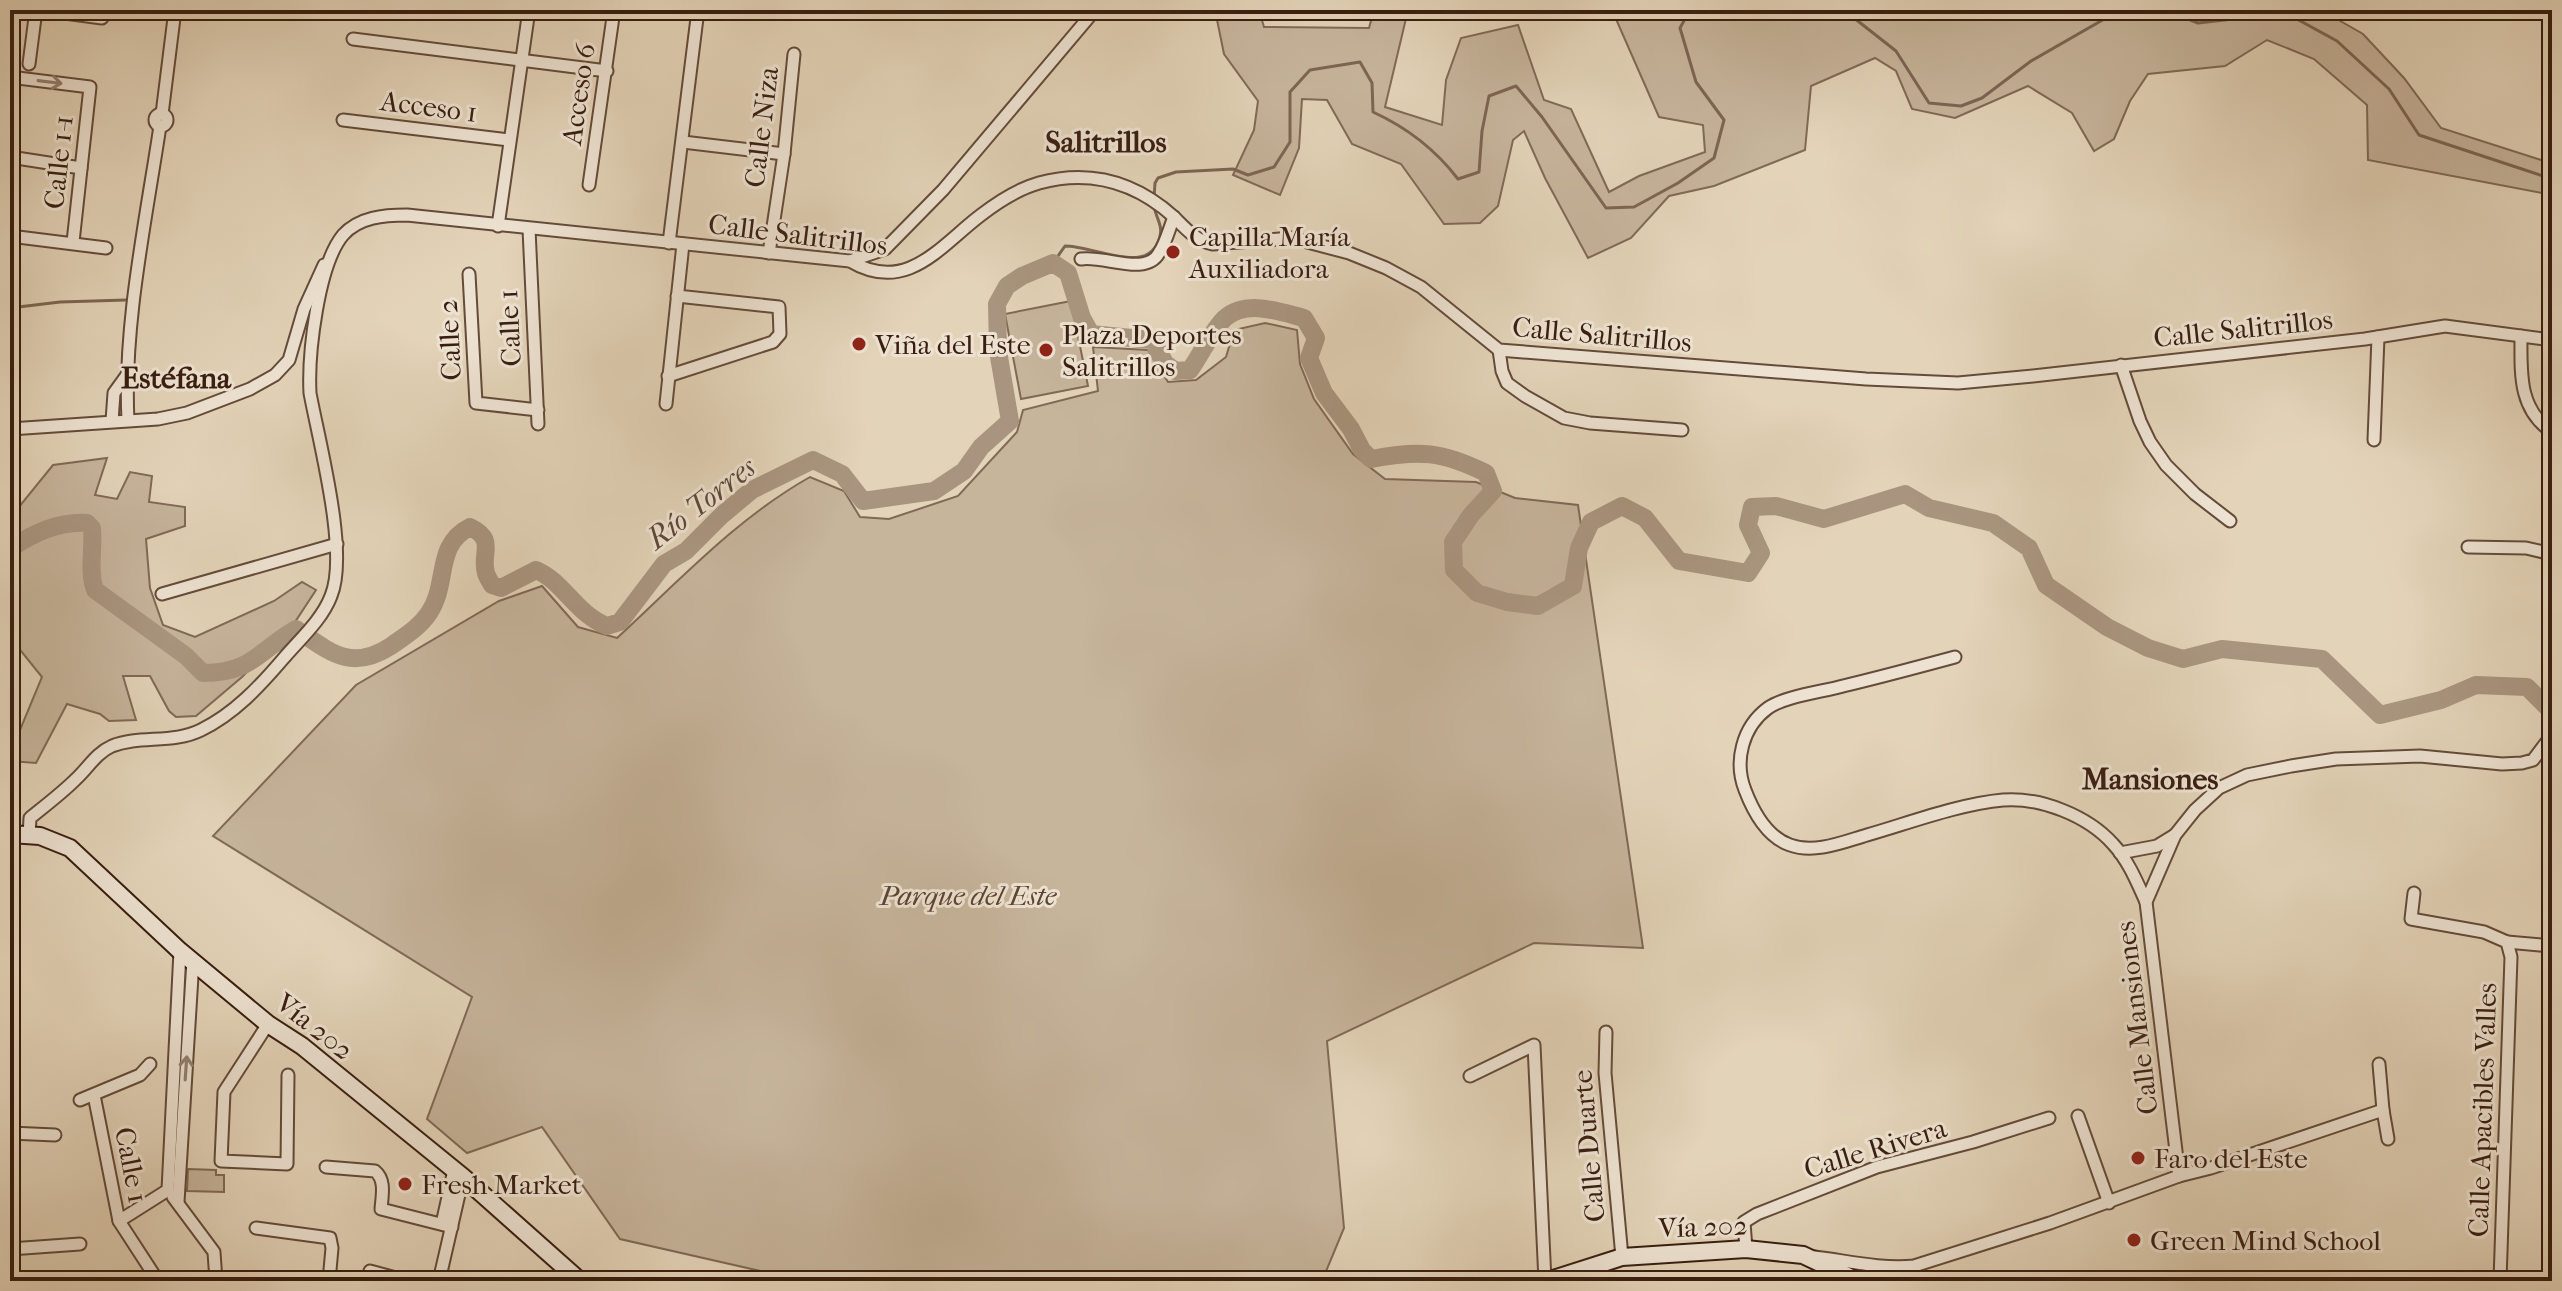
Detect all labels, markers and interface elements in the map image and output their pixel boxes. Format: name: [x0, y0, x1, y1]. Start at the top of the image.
street label: Acceso 6: [555, 40, 602, 148]
street label: Calle Niza: [738, 64, 785, 189]
one-way arrow: [37, 75, 62, 90]
street label: Acceso 1: [378, 84, 479, 129]
street label: Calle 1-1: [37, 113, 80, 211]
district label: Salitrillos: [1045, 125, 1167, 160]
street label: Calle Salitrillos: [706, 207, 889, 262]
place label: Capilla María Auxiliadora: [1188, 220, 1351, 285]
marker: Capilla María Auxiliadora: [1164, 243, 1182, 261]
street label: Calle 1: [491, 289, 528, 367]
street label: Calle 2: [431, 298, 468, 381]
street label: Calle Salitrillos: [2152, 303, 2334, 354]
street label: Calle Salitrillos: [1511, 310, 1693, 359]
place label: Plaza Deportes Salitrillos: [1062, 318, 1242, 383]
place label: Viña del Este: [874, 328, 1031, 361]
marker: Viña del Este: [850, 335, 868, 353]
marker: Plaza Deportes Salitrillos: [1037, 341, 1055, 359]
district label: Estéfana: [121, 361, 232, 396]
water label: Río Torres: [638, 450, 763, 558]
district label: Mansiones: [2082, 762, 2218, 797]
park label: Parque del Este: [878, 879, 1057, 912]
street label: Calle Mansiones: [2108, 919, 2165, 1116]
street label: Calle Apacibles Valles: [2462, 982, 2503, 1238]
street label: Vía 202: [269, 985, 360, 1067]
one-way arrow: [179, 1055, 194, 1082]
street label: Calle Duarte: [1565, 1068, 1612, 1224]
street label: Calle Rivera: [1800, 1111, 1951, 1186]
street label: Calle 1: [108, 1124, 155, 1206]
place label: Faro del Este: [2154, 1142, 2308, 1175]
marker: Faro del Este: [2129, 1149, 2147, 1167]
place label: Fresh Market: [421, 1168, 582, 1201]
marker: Fresh Market: [396, 1175, 414, 1193]
street label: Vía 202: [1657, 1208, 1748, 1245]
place label: Green Mind School: [2150, 1224, 2381, 1257]
marker: Green Mind School: [2125, 1231, 2143, 1249]

